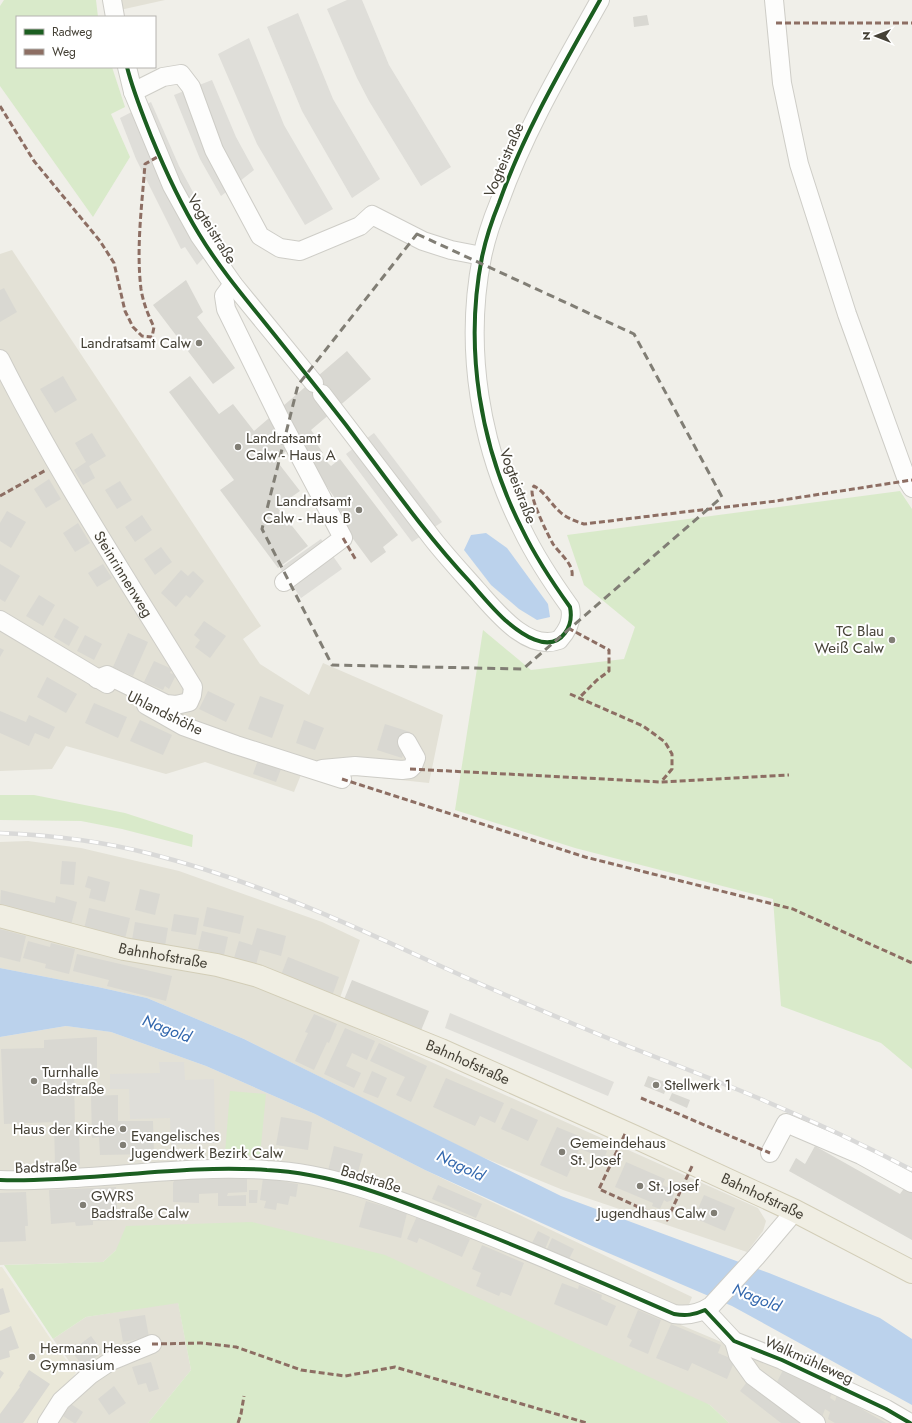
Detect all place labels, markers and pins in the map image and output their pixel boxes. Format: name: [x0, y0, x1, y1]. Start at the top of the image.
place label: Landratsamt Calw: [80, 332, 192, 354]
marker: Landratsamt Calw: [194, 338, 204, 348]
place label: Landratsamt Calw - Haus A: [246, 427, 336, 466]
marker: Landratsamt Calw - Haus A: [233, 442, 243, 452]
place label: Landratsamt Calw - Haus B: [263, 490, 351, 529]
marker: Landratsamt Calw - Haus B: [354, 505, 364, 515]
place label: TC Blau Weiß Calw: [815, 620, 885, 659]
marker: TC Blau Weiß Calw: [887, 635, 897, 645]
place label: Turnhalle Badstraße: [42, 1061, 105, 1100]
place label: Stellwerk 1: [664, 1074, 731, 1096]
marker: Turnhalle Badstraße: [29, 1076, 39, 1086]
marker: Stellwerk 1: [651, 1080, 661, 1090]
place label: Haus der Kirche: [13, 1118, 115, 1140]
marker: Haus der Kirche: [118, 1124, 128, 1134]
place label: Evangelisches Jugendwerk Bezirk Calw: [129, 1125, 284, 1164]
place label: Gemeindehaus St. Josef: [570, 1132, 666, 1171]
marker: Evangelisches Jugendwerk Bezirk Calw: [118, 1140, 128, 1150]
marker: Gemeindehaus St. Josef: [557, 1147, 567, 1157]
place label: St. Josef: [648, 1175, 699, 1197]
marker: St. Josef: [635, 1181, 645, 1191]
place label: GWRS Badstraße Calw: [91, 1185, 190, 1224]
marker: GWRS Badstraße Calw: [78, 1200, 88, 1210]
place label: Jugendhaus Calw: [595, 1202, 707, 1224]
marker: Jugendhaus Calw: [709, 1208, 719, 1218]
place label: Hermann Hesse Gymnasium: [40, 1337, 141, 1376]
marker: Hermann Hesse Gymnasium: [27, 1352, 37, 1362]

